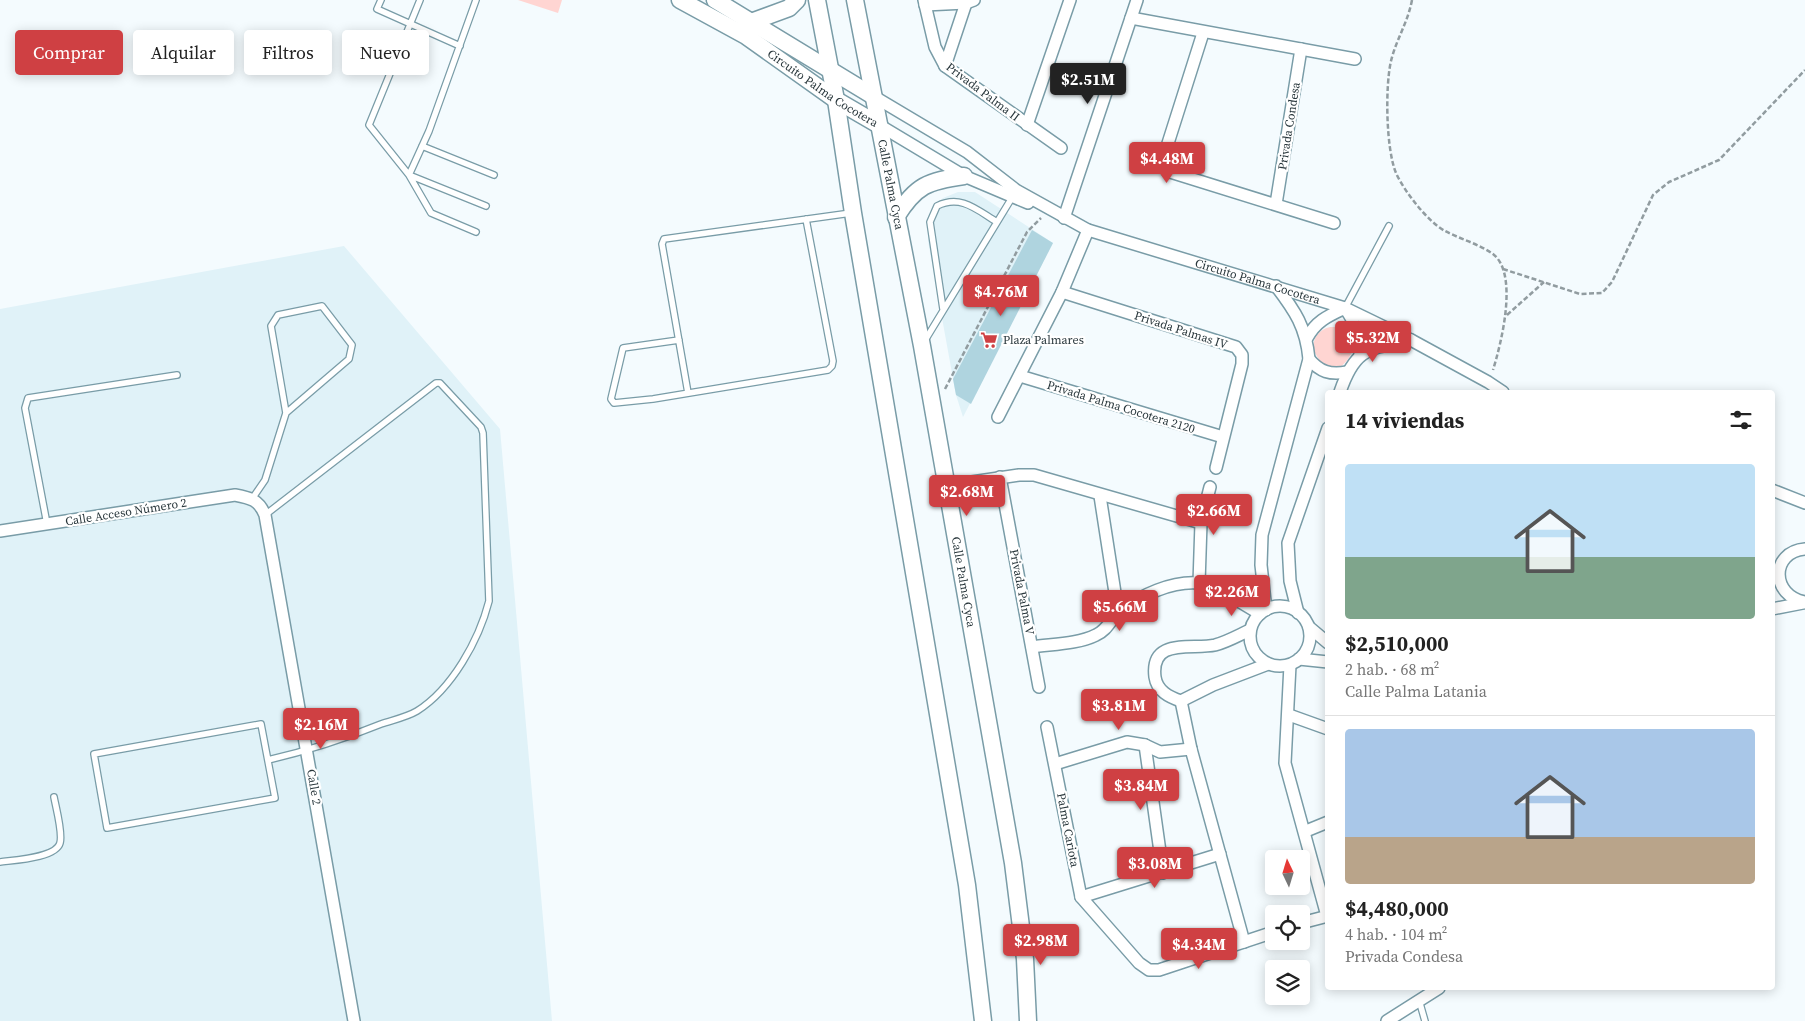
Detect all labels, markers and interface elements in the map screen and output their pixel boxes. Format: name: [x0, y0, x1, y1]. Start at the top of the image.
chip: Comprar: [15, 30, 123, 75]
chip: Alquilar: [133, 30, 234, 75]
chip: Filtros: [244, 30, 332, 75]
chip: Nuevo: [342, 30, 429, 75]
street label: Circuito Palma Cocotera: [764, 46, 882, 131]
street label: Privada Palma II: [943, 59, 1023, 125]
pin: $2.51M: [1047, 62, 1129, 105]
text: $2.51M: [1061, 68, 1115, 90]
street label: Privada Condesa: [1274, 80, 1304, 171]
street label: Calle Palma Cyca: [874, 138, 907, 232]
pin: $4.48M: [1126, 142, 1208, 184]
text: $4.48M: [1140, 147, 1194, 169]
street label: Circuito Palma Cocotera: [1193, 255, 1323, 308]
pin: $4.76M: [960, 274, 1042, 317]
text: $4.76M: [974, 280, 1028, 302]
street label: Privada Palmas IV: [1132, 307, 1230, 353]
pin: $5.32M: [1332, 320, 1414, 363]
text: $5.32M: [1346, 326, 1400, 348]
supermarket icon: Plaza Palmares: [979, 330, 999, 350]
place label: Plaza Palmares: [1003, 332, 1084, 348]
street label: Privada Palma Cocotera 2120: [1045, 377, 1197, 437]
text: 14 viviendas: [1345, 406, 1464, 435]
icon: filters: [1727, 406, 1755, 434]
pin: $2.68M: [926, 474, 1008, 517]
text: $2.68M: [940, 480, 994, 502]
street label: Calle Acceso Número 2: [64, 494, 188, 530]
pin: $2.66M: [1173, 494, 1255, 536]
icon: home: [1505, 496, 1595, 586]
text: $2.66M: [1187, 499, 1241, 521]
street label: Calle Palma Cyca: [948, 535, 980, 629]
street label: Privada Palma V: [1006, 548, 1038, 636]
pin: $2.26M: [1191, 574, 1273, 617]
text: $2.26M: [1205, 580, 1259, 602]
pin: $5.66M: [1079, 590, 1161, 632]
text: $5.66M: [1093, 595, 1147, 617]
text: $2,510,000: [1345, 629, 1449, 658]
text: 2 hab. · 68 m²: [1345, 658, 1439, 680]
text: Calle Palma Latania: [1345, 680, 1487, 702]
pin: $3.81M: [1078, 688, 1160, 731]
text: $3.81M: [1092, 694, 1146, 716]
pin: $2.16M: [280, 708, 362, 750]
text: $2.16M: [294, 713, 348, 735]
icon: home: [1505, 762, 1595, 852]
street label: Calle 2: [303, 768, 325, 806]
pin: $3.84M: [1100, 768, 1182, 811]
text: $3.84M: [1114, 774, 1168, 796]
street label: Palma Cariota: [1053, 792, 1083, 869]
pin: $3.08M: [1114, 846, 1196, 889]
north arrow: [1265, 850, 1310, 895]
map controls: [1265, 850, 1310, 1005]
text: $3.08M: [1128, 852, 1182, 874]
text: $4,480,000: [1345, 894, 1449, 923]
button: locate: [1265, 905, 1310, 950]
text: 4 hab. · 104 m²: [1345, 923, 1447, 945]
pin: $2.98M: [1000, 924, 1082, 966]
pin: $4.34M: [1158, 928, 1240, 970]
text: $2.98M: [1014, 929, 1068, 951]
text: $4.34M: [1172, 933, 1226, 955]
text: Privada Condesa: [1345, 945, 1463, 967]
button: layers: [1265, 960, 1310, 1005]

